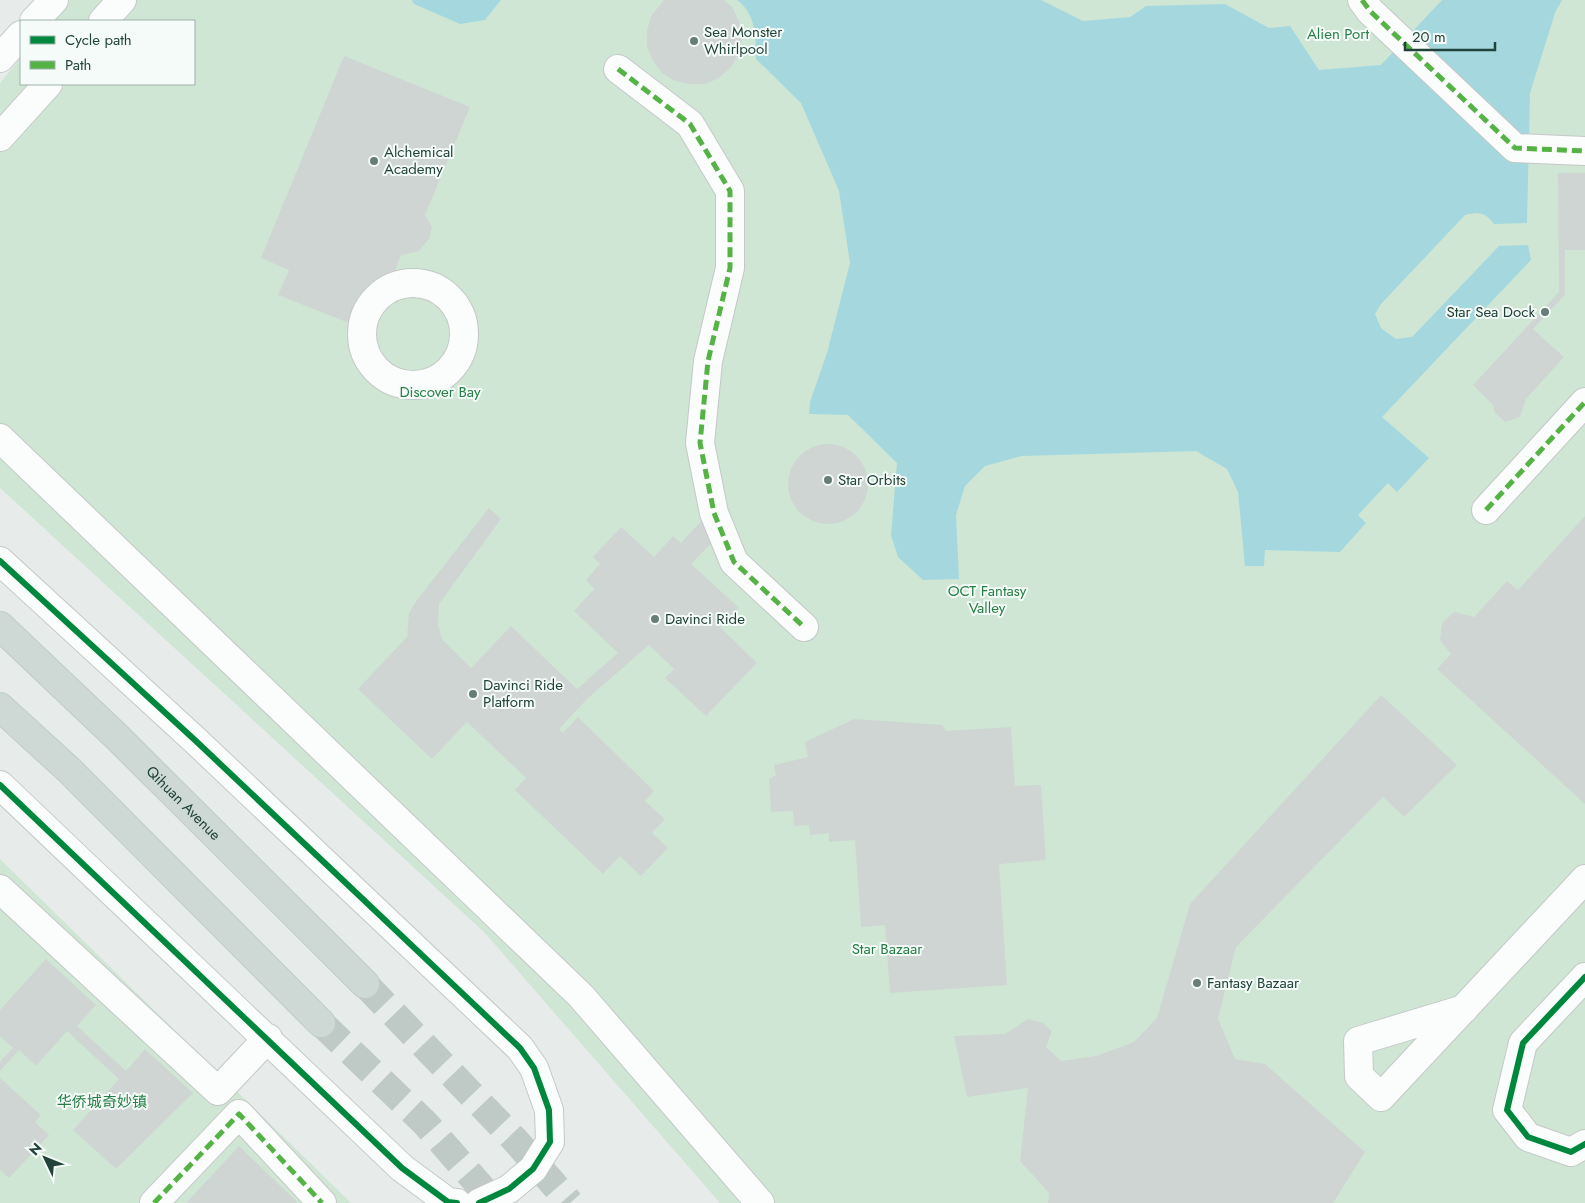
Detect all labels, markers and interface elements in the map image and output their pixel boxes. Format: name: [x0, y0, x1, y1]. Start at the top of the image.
legend: [20, 20, 195, 85]
scale bar: [1405, 20, 1495, 52]
place label: Sea Monster Whirlpool: [704, 21, 783, 60]
park label: Alien Port: [1307, 23, 1369, 45]
text: 20 m: [1412, 26, 1446, 48]
text: Cycle path: [65, 29, 132, 51]
marker: Sea Monster Whirlpool: [688, 35, 700, 47]
text: Path: [65, 54, 91, 76]
place label: Alchemical Academy: [384, 141, 454, 180]
marker: Alchemical Academy: [368, 155, 380, 167]
place label: Star Sea Dock: [1446, 301, 1535, 323]
marker: Star Sea Dock: [1539, 306, 1551, 318]
park label: Discover Bay: [399, 381, 481, 403]
place label: Star Orbits: [838, 469, 906, 491]
marker: Star Orbits: [822, 474, 834, 486]
park label: OCT Fantasy Valley: [948, 580, 1027, 619]
place label: Davinci Ride: [665, 608, 745, 630]
marker: Davinci Ride: [649, 613, 661, 625]
place label: Davinci Ride Platform: [483, 674, 563, 713]
marker: Davinci Ride Platform: [467, 688, 479, 700]
street label: Qihuan Avenue: [141, 761, 226, 846]
park label: Star Bazaar: [852, 938, 923, 960]
place label: Fantasy Bazaar: [1207, 972, 1300, 994]
marker: Fantasy Bazaar: [1191, 977, 1203, 989]
park label: 华侨城奇妙镇: [57, 1091, 147, 1113]
north arrow: [20, 1133, 70, 1183]
text: N: [24, 1138, 47, 1160]

